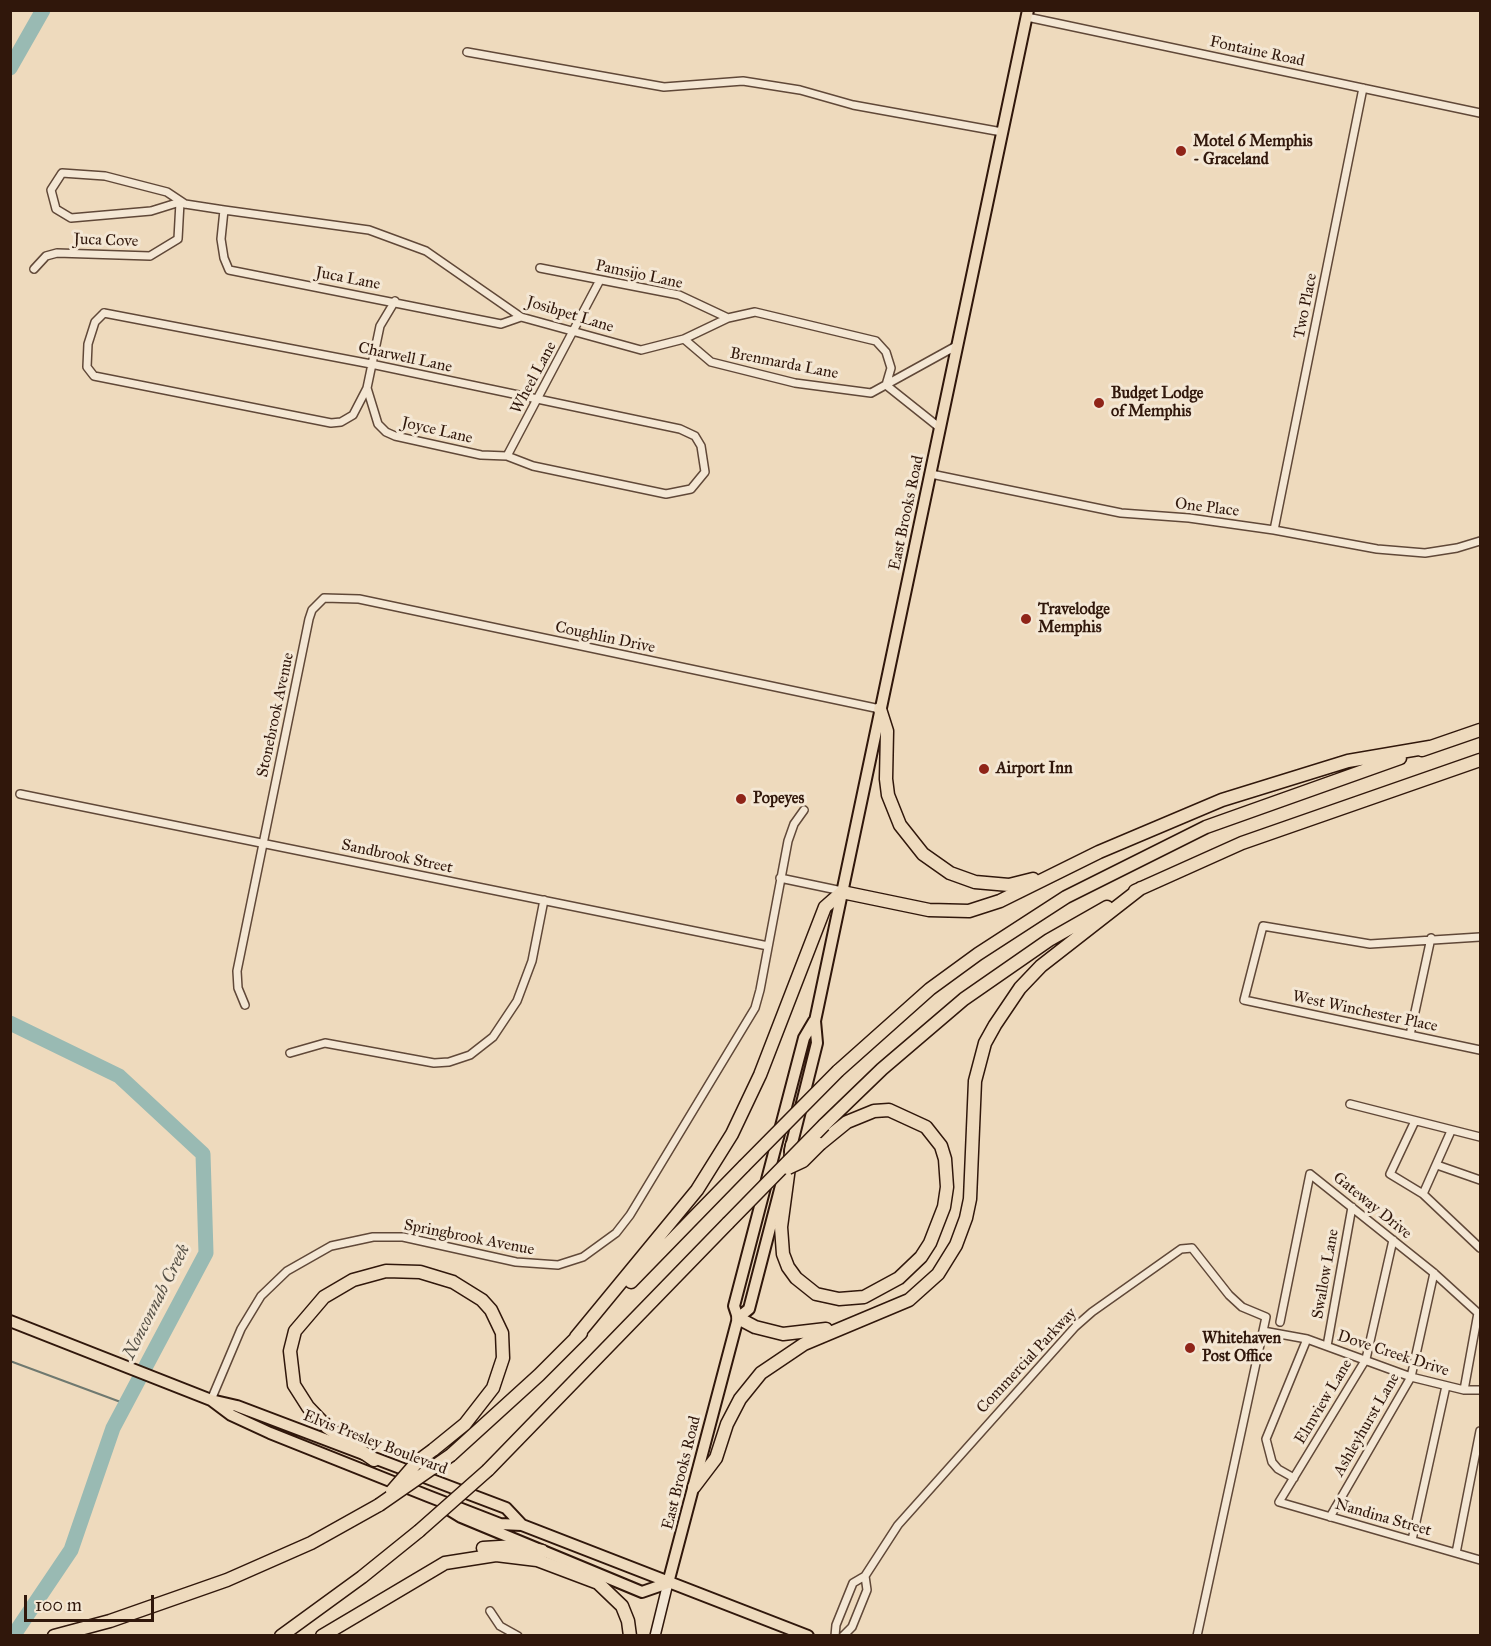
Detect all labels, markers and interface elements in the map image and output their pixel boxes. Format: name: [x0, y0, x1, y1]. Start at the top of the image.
street label: Fontaine Road: [1208, 33, 1306, 71]
place label: Motel 6 Memphis - Graceland: [1193, 132, 1313, 170]
marker: Motel 6 Memphis - Graceland: [1174, 144, 1188, 158]
street label: Juca Cove: [73, 230, 139, 252]
street label: Pamsijo Lane: [594, 256, 684, 294]
street label: Juca Lane: [314, 263, 382, 295]
street label: Two Place: [1290, 272, 1322, 340]
street label: Josibpet Lane: [524, 293, 616, 337]
street label: Charwell Lane: [356, 339, 454, 377]
street label: Wheel Lane: [507, 339, 561, 417]
street label: Brenmarda Lane: [728, 344, 840, 384]
place label: Budget Lodge of Memphis: [1111, 384, 1204, 422]
marker: Budget Lodge of Memphis: [1092, 396, 1106, 410]
street label: Joyce Lane: [400, 414, 474, 448]
street label: East Brooks Road: [885, 454, 929, 572]
street label: One Place: [1174, 495, 1240, 521]
place label: Travelodge Memphis: [1038, 600, 1110, 638]
marker: Travelodge Memphis: [1019, 612, 1033, 626]
street label: Coughlin Drive: [553, 618, 657, 658]
street label: Stonebrook Avenue: [253, 651, 299, 779]
place label: Airport Inn: [996, 759, 1073, 779]
marker: Airport Inn: [977, 762, 991, 776]
place label: Popeyes: [753, 789, 804, 809]
marker: Popeyes: [734, 792, 748, 806]
street label: Sandbrook Street: [340, 836, 454, 878]
street label: West Winchester Place: [1291, 987, 1439, 1037]
street label: Gateway Drive: [1329, 1168, 1415, 1244]
street label: Springbrook Avenue: [402, 1216, 536, 1260]
street label: Swallow Lane: [1309, 1228, 1343, 1320]
water label: Nonconnah Creek: [119, 1241, 195, 1363]
street label: Commercial Parkway: [973, 1304, 1081, 1418]
street label: Dove Creek Drive: [1335, 1327, 1451, 1381]
place label: Whitehaven Post Office: [1202, 1329, 1281, 1367]
marker: Whitehaven Post Office: [1183, 1341, 1197, 1355]
street label: Elmview Lane: [1291, 1356, 1357, 1448]
street label: Ashleyhurst Lane: [1330, 1370, 1404, 1480]
street label: Elvis Presley Boulevard: [300, 1407, 450, 1479]
street label: East Brooks Road: [659, 1414, 705, 1532]
street label: Nandina Street: [1332, 1495, 1434, 1541]
scale bar: [27, 1583, 158, 1621]
text: 100 m: [35, 1594, 82, 1616]

